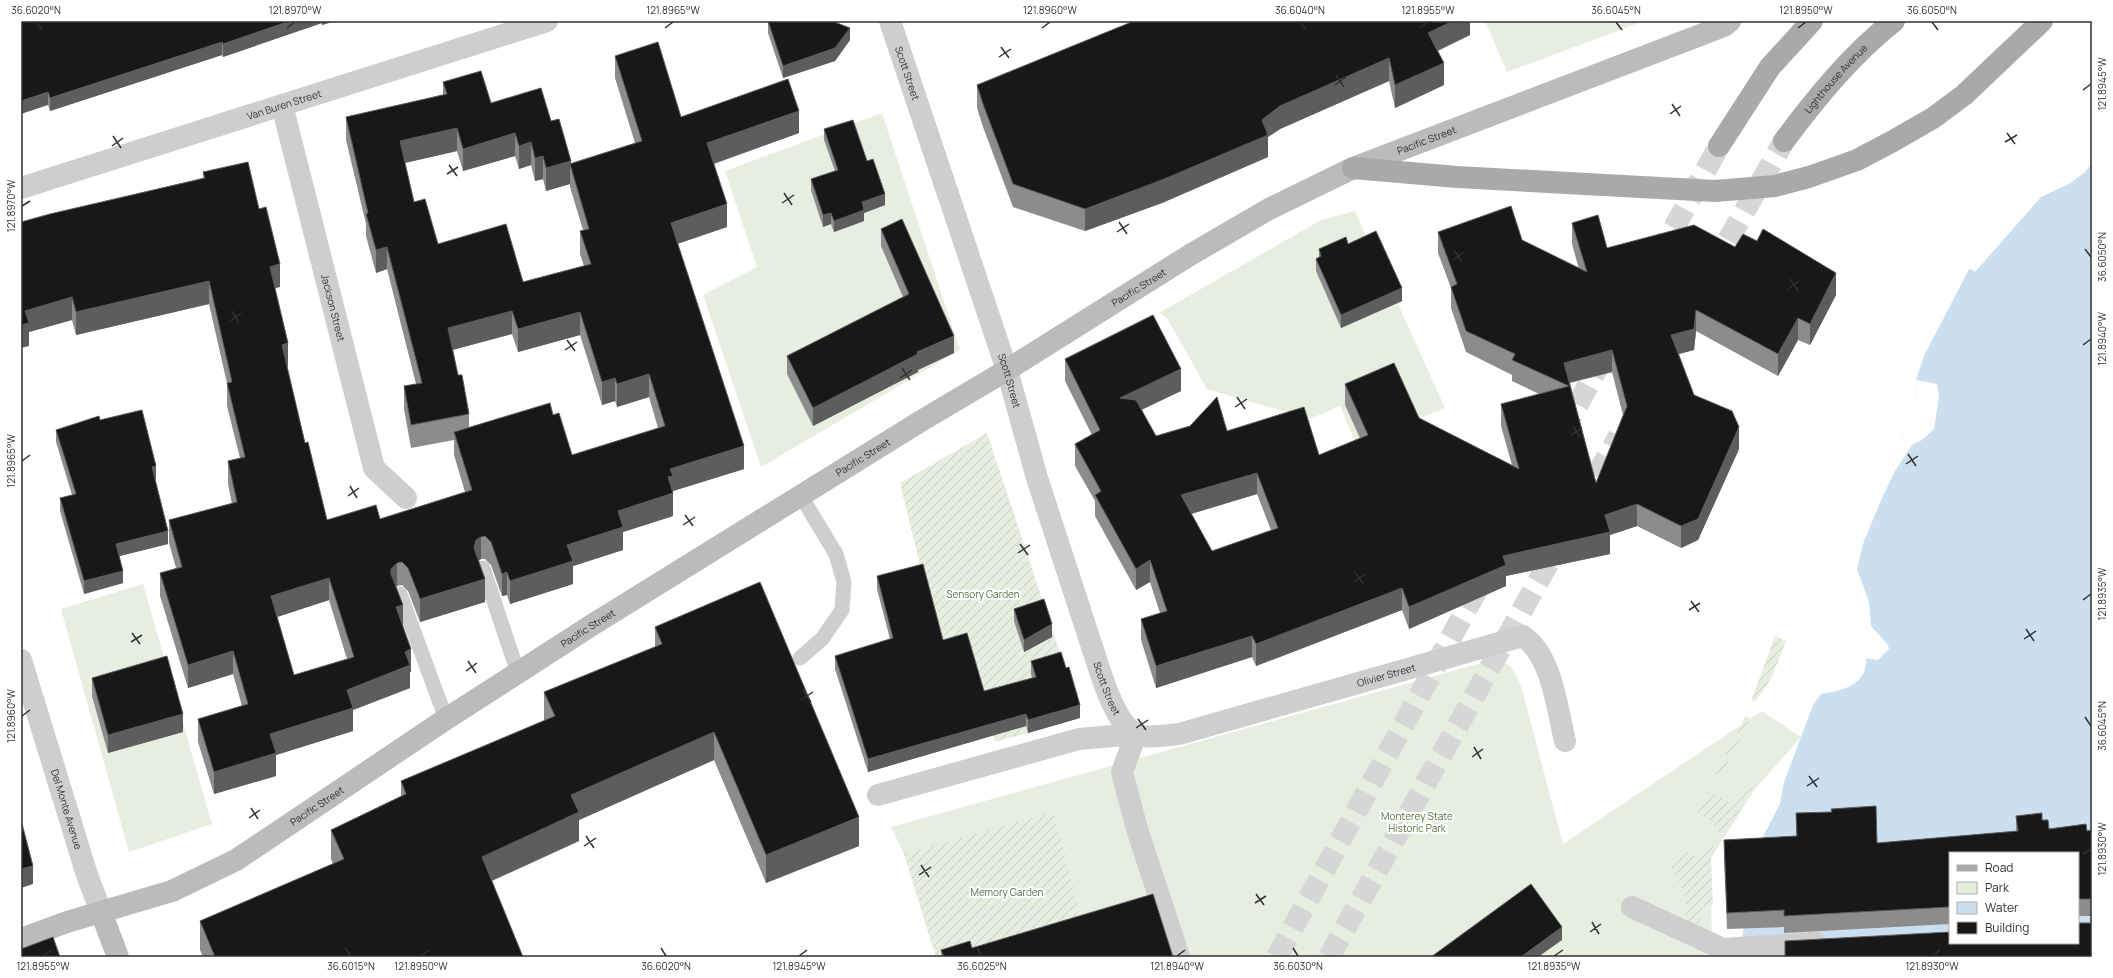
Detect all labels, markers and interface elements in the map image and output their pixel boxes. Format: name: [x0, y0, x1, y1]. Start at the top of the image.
text: 36.6020°N: [11, 3, 61, 17]
text: 121.8970°W: [269, 3, 322, 17]
text: 121.8965°W: [646, 3, 700, 17]
text: 121.8960°W: [1023, 3, 1078, 17]
text: 36.6040°N: [1275, 3, 1325, 17]
text: 121.8955°W: [1401, 3, 1455, 17]
text: 36.6045°N: [1591, 3, 1641, 17]
text: 121.8950°W: [1779, 3, 1833, 17]
text: 36.6050°N: [1907, 3, 1957, 17]
street label: Lighthouse Avenue: [1801, 41, 1870, 116]
street label: Scott Street: [892, 44, 923, 102]
text: 121.8945°W: [2095, 57, 2109, 111]
street label: Van Buren Street: [245, 86, 323, 123]
street label: Pacific Street: [1395, 122, 1458, 158]
text: 121.8970°W: [4, 179, 18, 232]
text: 36.6050°N: [2095, 232, 2109, 282]
street label: Pacific Street: [1109, 265, 1169, 310]
street label: Jackson Street: [318, 272, 349, 343]
text: 121.8940°W: [2095, 312, 2109, 366]
street label: Scott Street: [995, 351, 1024, 410]
text: 121.8965°W: [4, 434, 18, 488]
street label: Pacific Street: [833, 435, 893, 479]
text: 121.8935°W: [2095, 567, 2109, 620]
park label: Sensory Garden: [946, 587, 1020, 601]
street label: Pacific Street: [558, 605, 618, 651]
street label: Scott Street: [1090, 660, 1124, 718]
street label: Olivier Street: [1355, 660, 1417, 690]
text: 121.8960°W: [4, 688, 18, 743]
text: 36.6045°N: [2095, 701, 2109, 751]
street label: Del Monte Avenue: [48, 767, 86, 851]
street label: Pacific Street: [287, 783, 347, 829]
park label: Monterey State Historic Park: [1381, 809, 1453, 835]
text: 121.8930°W: [2095, 822, 2109, 876]
legend: [1949, 852, 2079, 944]
text: Road: [1985, 859, 2013, 876]
text: Park: [1985, 879, 2010, 896]
park label: Memory Garden: [971, 885, 1044, 899]
text: Water: [1985, 899, 2019, 916]
text: Building: [1985, 919, 2029, 936]
text: 121.8955°W: [16, 959, 70, 973]
text: 36.6015°N: [327, 959, 375, 973]
text: 121.8950°W: [394, 959, 448, 973]
text: 36.6020°N: [641, 959, 691, 973]
text: 121.8945°W: [772, 959, 826, 973]
text: 36.6025°N: [957, 959, 1007, 973]
text: 121.8940°W: [1150, 959, 1204, 973]
text: 36.6030°N: [1273, 959, 1323, 973]
text: 121.8935°W: [1528, 959, 1581, 973]
text: 121.8930°W: [1905, 959, 1959, 973]

